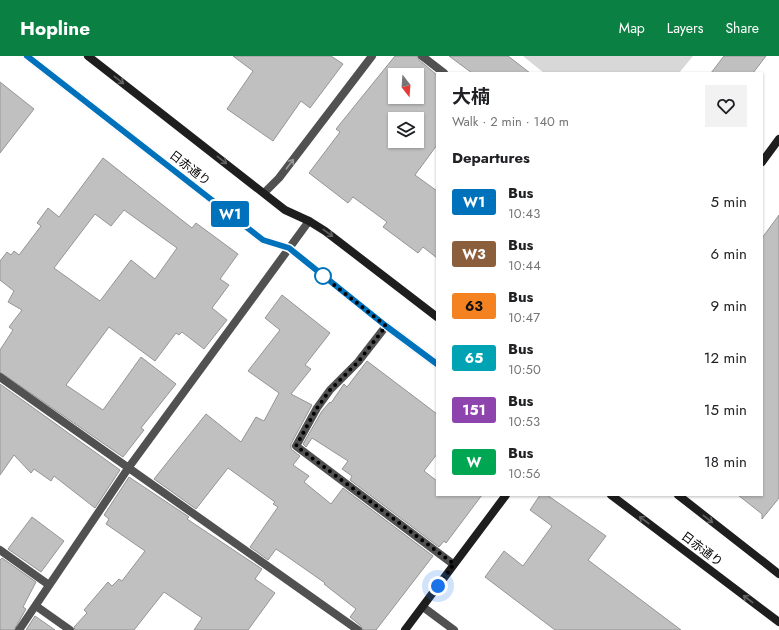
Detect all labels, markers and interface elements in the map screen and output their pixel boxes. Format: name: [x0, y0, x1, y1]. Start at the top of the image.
text: Hopline: [20, 15, 90, 42]
text: Map: [619, 18, 645, 38]
text: Layers: [667, 18, 703, 38]
text: Share: [725, 18, 759, 38]
north arrow: [388, 68, 424, 104]
map controls: [388, 68, 424, 148]
one-way arrow: [113, 76, 124, 84]
text: 大楠: [452, 83, 490, 110]
button: heart: [705, 85, 747, 127]
button: layers: [388, 112, 424, 148]
text: Walk · 2 min · 140 m: [452, 112, 569, 131]
street label: 日赤通り: [166, 146, 214, 190]
text: Departures: [452, 147, 530, 169]
one-way arrow: [216, 155, 227, 164]
one-way arrow: [286, 158, 295, 169]
text: Bus: [508, 182, 533, 204]
text: 5 min: [711, 191, 747, 213]
text: W1: [463, 192, 485, 212]
line badge: W1: [212, 201, 248, 227]
text: W1: [219, 204, 241, 224]
text: 10:43: [508, 204, 540, 223]
one-way arrow: [322, 229, 333, 237]
text: Bus: [508, 234, 533, 256]
text: 6 min: [710, 243, 747, 265]
text: W3: [462, 244, 486, 264]
text: 10:44: [508, 256, 541, 275]
unlabelled marker: [314, 267, 332, 285]
text: Bus: [508, 286, 533, 308]
text: 9 min: [710, 295, 747, 317]
text: 63: [465, 296, 483, 316]
text: 10:47: [508, 308, 540, 327]
text: Bus: [508, 338, 533, 360]
text: 12 min: [704, 347, 747, 369]
text: 65: [465, 348, 483, 368]
text: 10:50: [508, 360, 541, 379]
text: Bus: [508, 390, 533, 412]
text: 15 min: [704, 399, 747, 421]
text: 151: [462, 400, 486, 420]
text: 10:53: [508, 412, 540, 431]
text: Bus: [508, 442, 533, 464]
text: 18 min: [704, 451, 747, 473]
text: W: [467, 452, 481, 472]
text: 10:56: [508, 464, 540, 483]
one-way arrow: [703, 515, 714, 523]
one-way arrow: [639, 516, 650, 525]
street label: 日赤通り: [677, 527, 727, 571]
your location: [428, 576, 448, 596]
one-way arrow: [742, 595, 753, 603]

